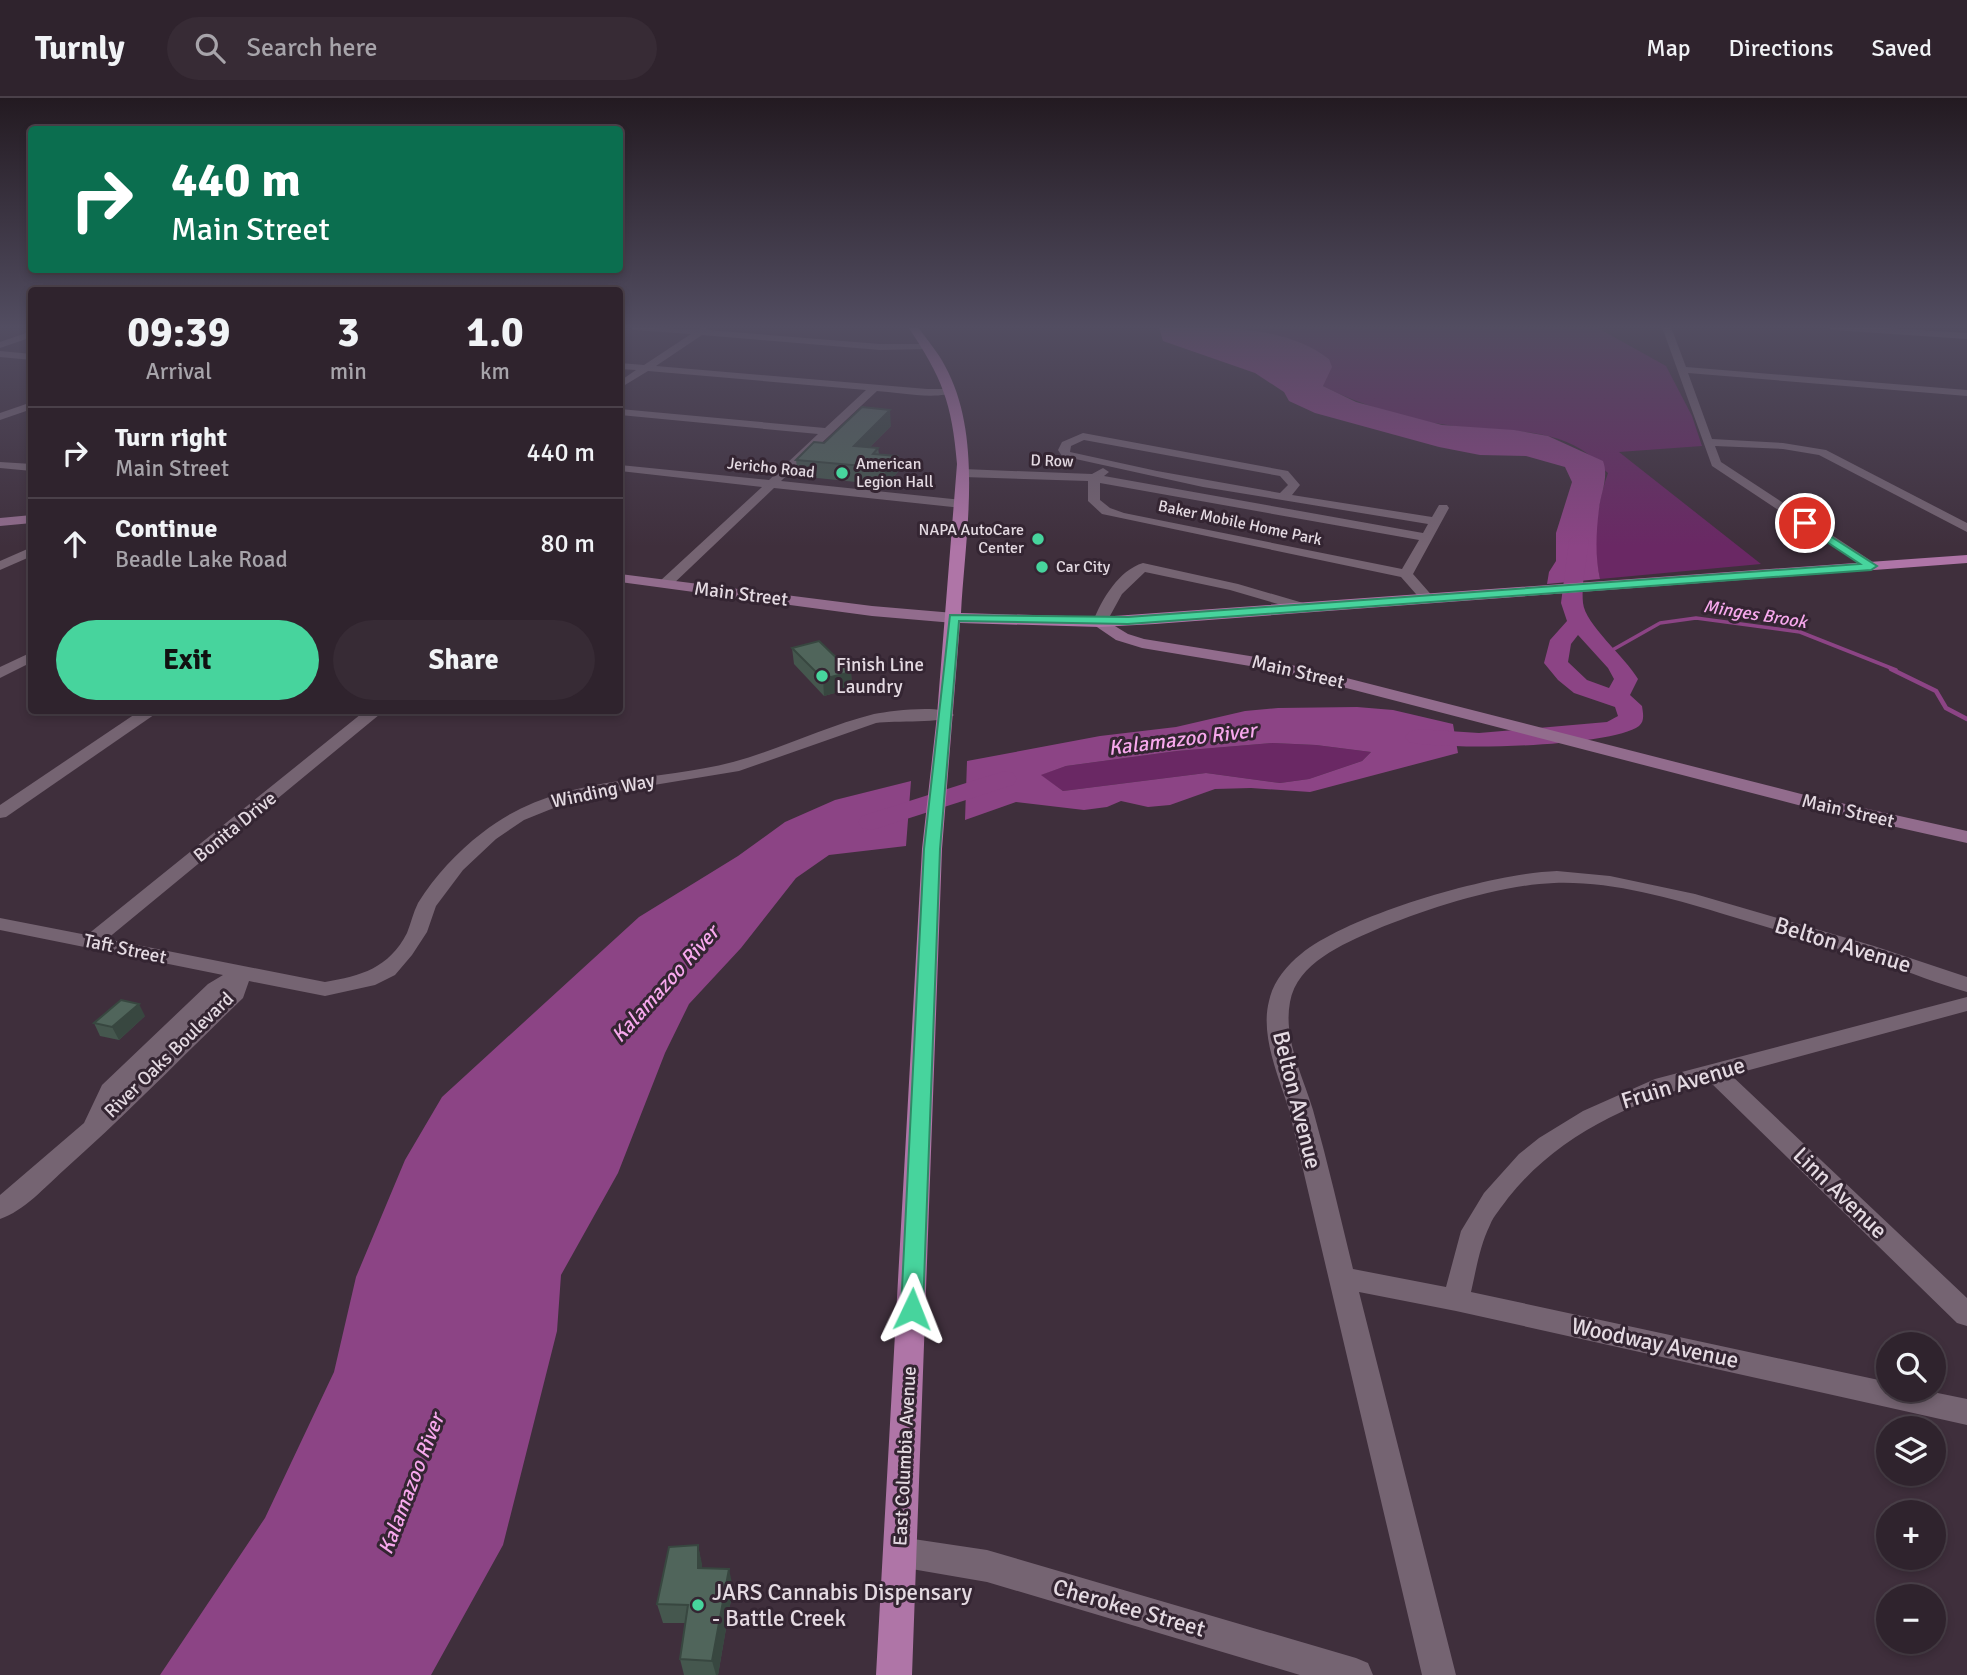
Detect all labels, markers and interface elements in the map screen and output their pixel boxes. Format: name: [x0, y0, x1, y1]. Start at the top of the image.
search box: [167, 17, 657, 80]
text: Turnly: [35, 28, 125, 69]
icon: search: [191, 29, 229, 67]
text: Search here: [247, 32, 378, 64]
text: Map: [1646, 33, 1691, 63]
text: Directions: [1729, 33, 1834, 63]
text: Saved: [1872, 33, 1932, 63]
text: 440 m: [171, 150, 301, 210]
icon: right: [56, 154, 147, 245]
text: Main Street: [171, 210, 330, 249]
text: 09:39: [127, 307, 230, 358]
text: 3: [337, 307, 360, 358]
text: 1.0: [466, 307, 524, 358]
text: Arrival: [146, 357, 212, 386]
text: min: [330, 357, 367, 386]
text: km: [480, 357, 510, 386]
text: Turn right: [115, 422, 227, 454]
icon: right: [56, 434, 94, 472]
text: 440 m: [526, 437, 595, 469]
street label: D Row: [1030, 450, 1074, 472]
street label: Jericho Road: [726, 453, 816, 483]
text: Main Street: [115, 454, 229, 483]
place label: American Legion Hall: [856, 454, 934, 492]
marker: American Legion Hall: [834, 465, 850, 481]
pin: [1775, 493, 1835, 553]
street label: Baker Mobile Home Park: [1156, 496, 1324, 550]
icon: arrive: [1786, 504, 1824, 542]
text: Continue: [115, 513, 217, 545]
place label: NAPA AutoCare Center: [919, 520, 1024, 558]
icon: ahead: [56, 525, 94, 563]
text: 80 m: [540, 528, 595, 560]
marker: NAPA AutoCare Center: [1030, 531, 1046, 547]
text: Beadle Lake Road: [115, 545, 288, 574]
place label: Car City: [1056, 557, 1111, 577]
marker: Car City: [1034, 559, 1050, 575]
street label: Main Street: [693, 576, 790, 612]
water label: Minges Brook: [1702, 595, 1810, 633]
button: Exit: [56, 620, 319, 700]
button: Share: [333, 620, 595, 700]
street label: Main Street: [1249, 650, 1347, 694]
place label: Finish Line Laundry: [836, 653, 924, 699]
marker: Finish Line Laundry: [814, 668, 830, 684]
water label: Kalamazoo River: [1107, 717, 1261, 761]
street label: Winding Way: [549, 768, 657, 814]
street label: Bonita Drive: [189, 786, 281, 868]
street label: Main Street: [1799, 789, 1897, 833]
street label: Belton Avenue: [1771, 910, 1915, 980]
water label: Kalamazoo River: [606, 918, 727, 1048]
street label: Taft Street: [82, 929, 169, 970]
street label: River Oaks Boulevard: [99, 987, 239, 1123]
street label: Belton Avenue: [1266, 1028, 1328, 1172]
street label: Fruin Avenue: [1617, 1050, 1749, 1116]
street label: Linn Avenue: [1787, 1141, 1893, 1245]
position arrow: [875, 1272, 949, 1346]
street label: Woodway Avenue: [1569, 1311, 1741, 1375]
map controls: [1876, 1332, 1946, 1654]
button: search: [1876, 1332, 1946, 1402]
street label: East Columbia Avenue: [888, 1366, 922, 1546]
water label: Kalamazoo River: [372, 1407, 451, 1558]
button: layers: [1876, 1416, 1946, 1486]
button: +: [1876, 1500, 1946, 1570]
street label: Cherokee Street: [1050, 1572, 1208, 1644]
place label: JARS Cannabis Dispensary - Battle Creek: [712, 1578, 972, 1633]
button: −: [1876, 1584, 1946, 1654]
marker: JARS Cannabis Dispensary - Battle Creek: [690, 1597, 706, 1613]

